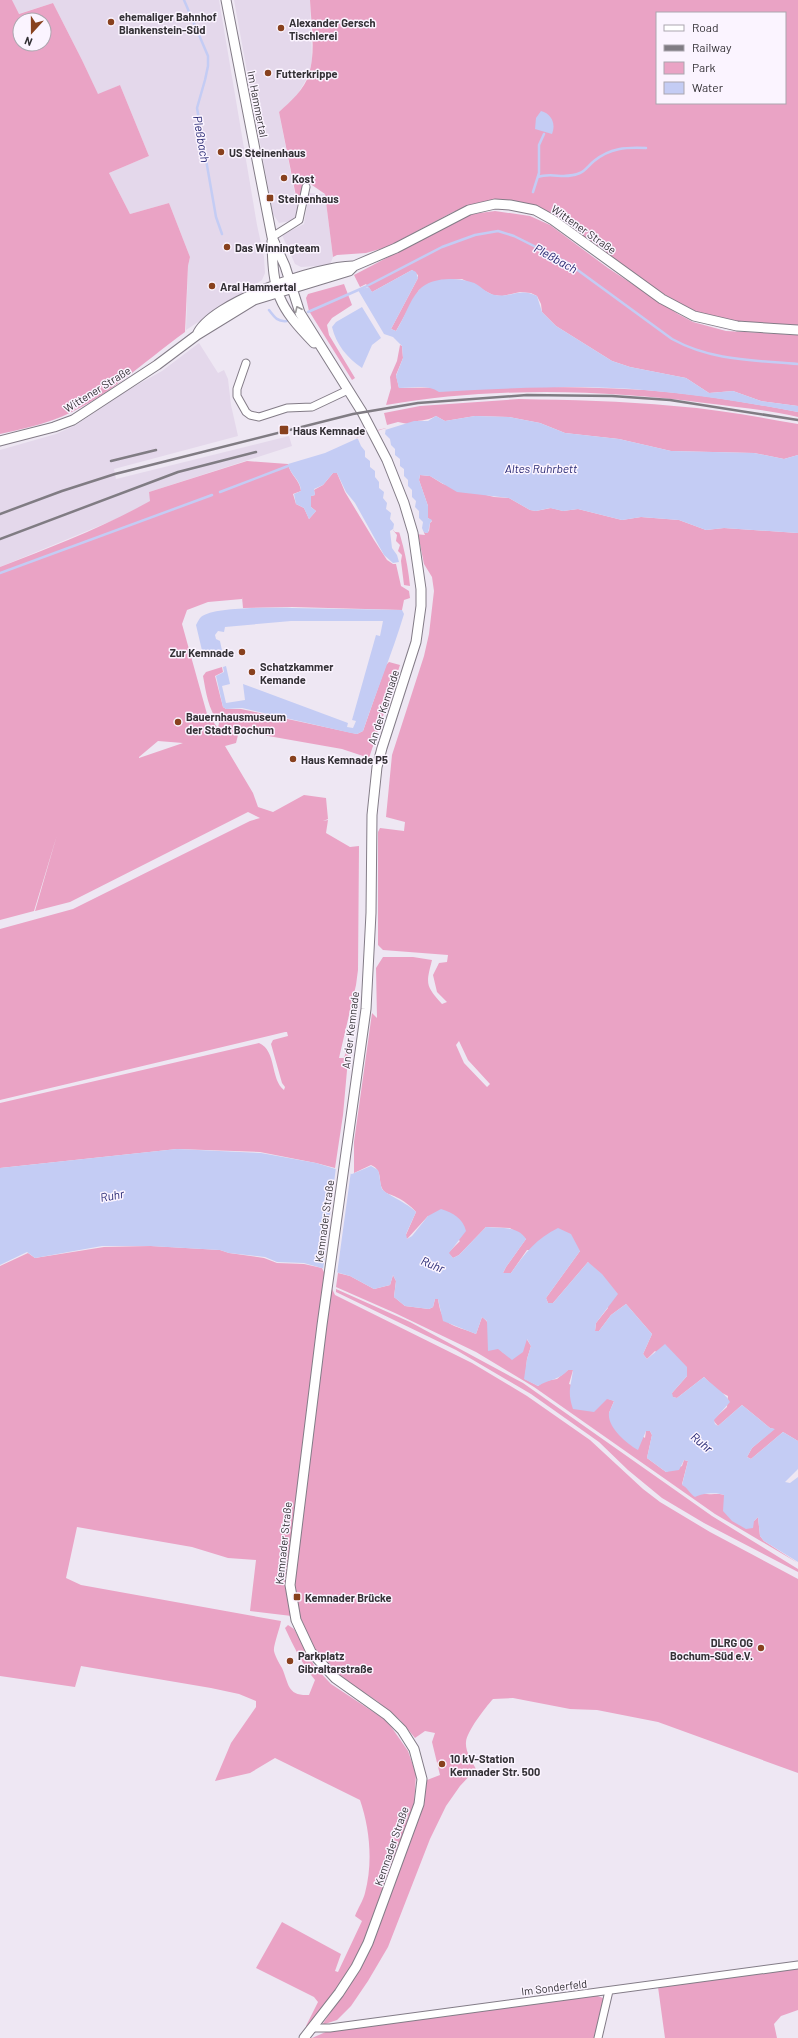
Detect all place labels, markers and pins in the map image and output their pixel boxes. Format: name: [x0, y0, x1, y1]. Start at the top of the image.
place label: ehemaliger Bahnhof Blankenstein-Süd: [119, 10, 217, 36]
place label: Alexander Gersch Tischlerei: [289, 16, 375, 42]
marker: ehemaliger Bahnhof Blankenstein-Süd: [106, 17, 116, 27]
marker: Alexander Gersch Tischlerei: [276, 23, 286, 33]
place label: Futterkrippe: [276, 67, 338, 80]
marker: Futterkrippe: [263, 68, 273, 78]
place label: US Steinenhaus: [229, 146, 306, 159]
marker: US Steinenhaus: [216, 147, 226, 157]
place label: Kost: [292, 172, 314, 185]
marker: Kost: [279, 173, 289, 183]
place label: Steinenhaus: [278, 192, 339, 205]
marker: Steinenhaus: [265, 193, 275, 203]
place label: Das Winningteam: [235, 241, 320, 254]
marker: Das Winningteam: [222, 242, 232, 252]
place label: Aral Hammertal: [220, 280, 297, 293]
marker: Aral Hammertal: [207, 281, 217, 291]
marker: Haus Kemnade: [278, 424, 290, 436]
place label: Haus Kemnade: [293, 424, 365, 437]
place label: Zur Kemnade: [170, 646, 234, 659]
marker: Zur Kemnade: [237, 647, 247, 657]
place label: Schatzkammer Kemande: [260, 660, 334, 686]
marker: Schatzkammer Kemande: [247, 667, 257, 677]
place label: Bauernhausmuseum der Stadt Bochum: [186, 710, 286, 736]
marker: Bauernhausmuseum der Stadt Bochum: [173, 717, 183, 727]
place label: Haus Kemnade P5: [301, 753, 388, 766]
marker: Haus Kemnade P5: [288, 754, 298, 764]
place label: Kemnader Brücke: [305, 1591, 391, 1604]
marker: Kemnader Brücke: [292, 1592, 302, 1602]
place label: DLRG OG Bochum-Süd e.V.: [670, 1636, 753, 1662]
marker: DLRG OG Bochum-Süd e.V.: [756, 1643, 766, 1653]
place label: Parkplatz Gibraltarstraße: [298, 1649, 372, 1675]
marker: Parkplatz Gibraltarstraße: [285, 1656, 295, 1666]
place label: 10 kV-Station Kemnader Str. 500: [450, 1752, 540, 1778]
marker: 10 kV-Station Kemnader Str. 500: [437, 1759, 447, 1769]

